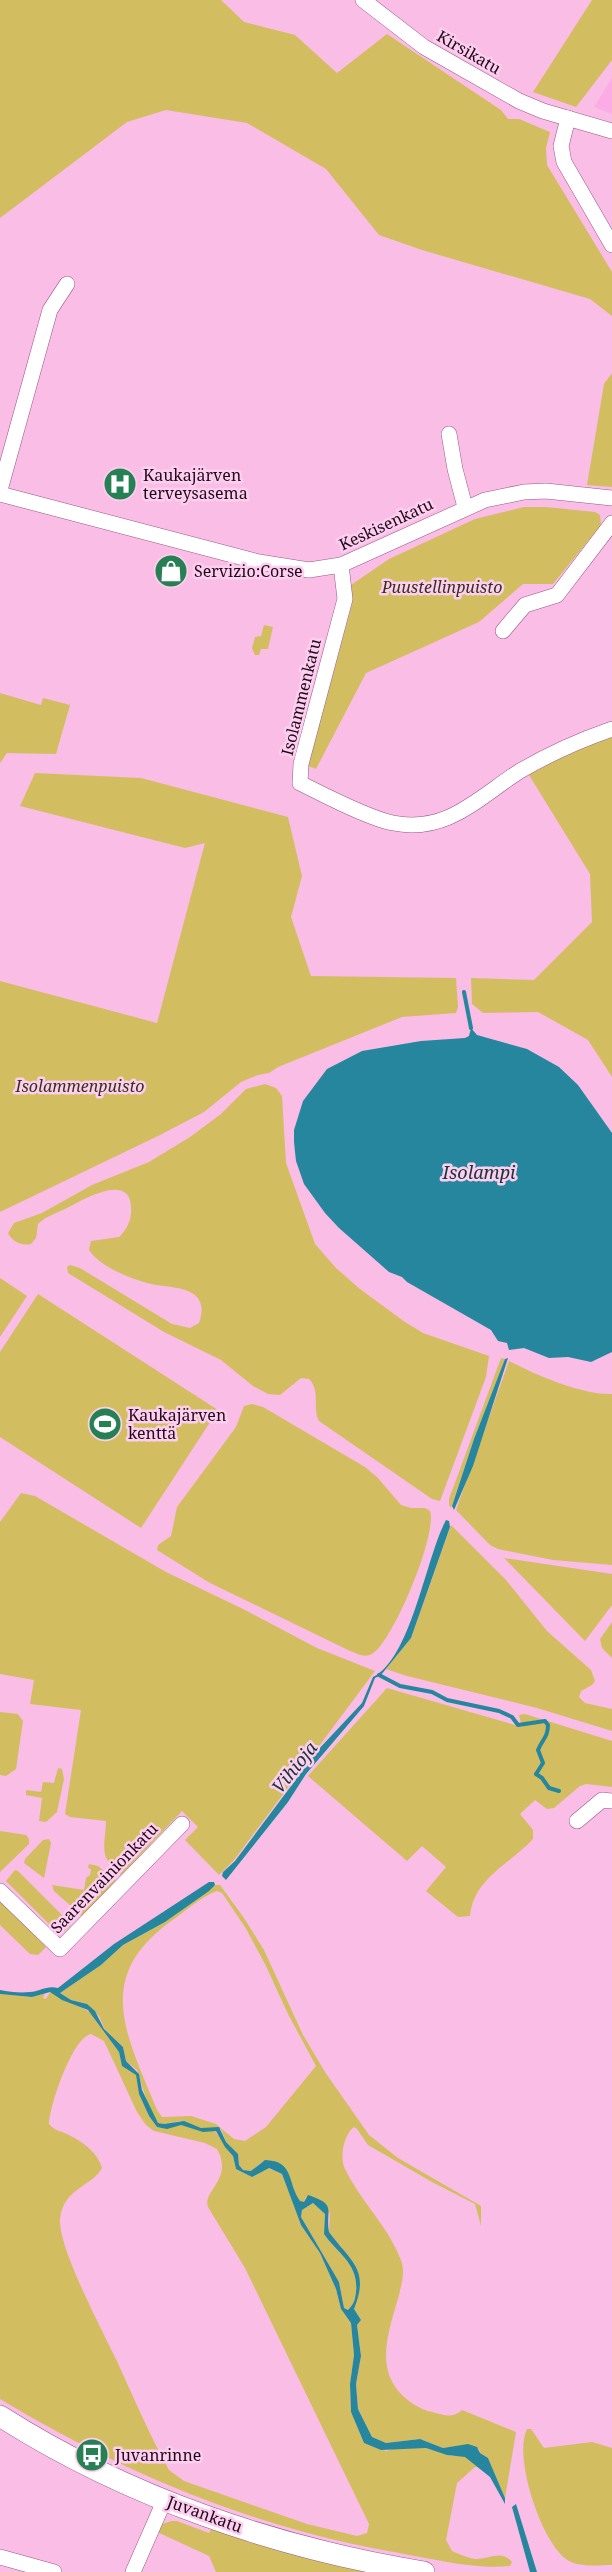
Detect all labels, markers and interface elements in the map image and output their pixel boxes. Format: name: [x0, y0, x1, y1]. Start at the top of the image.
street label: Kirsikatu: [433, 25, 505, 79]
place label: Kaukajärven terveysasema: [143, 464, 248, 504]
hospital icon: Kaukajärven terveysasema: [102, 466, 138, 502]
street label: Keskisenkatu: [335, 493, 437, 555]
shop icon: Servizio:Corse: [153, 553, 189, 589]
place label: Servizio:Corse: [194, 560, 303, 582]
park label: Puustellinpuisto: [381, 576, 502, 598]
street label: Isolammenkatu: [276, 636, 326, 758]
park label: Isolammenpuisto: [15, 1075, 144, 1097]
water label: Isolampi: [441, 1160, 516, 1184]
place label: Kaukajärven kenttä: [128, 1404, 226, 1444]
sports icon: Kaukajärven kenttä: [87, 1406, 123, 1442]
water label: Vihioja: [266, 1736, 323, 1798]
street label: Saarenvainionkatu: [45, 1818, 163, 1938]
bus stop icon: Juvanrinne: [74, 2437, 110, 2473]
place label: Juvanrinne: [114, 2444, 201, 2466]
street label: Juvankatu: [163, 2490, 246, 2538]

